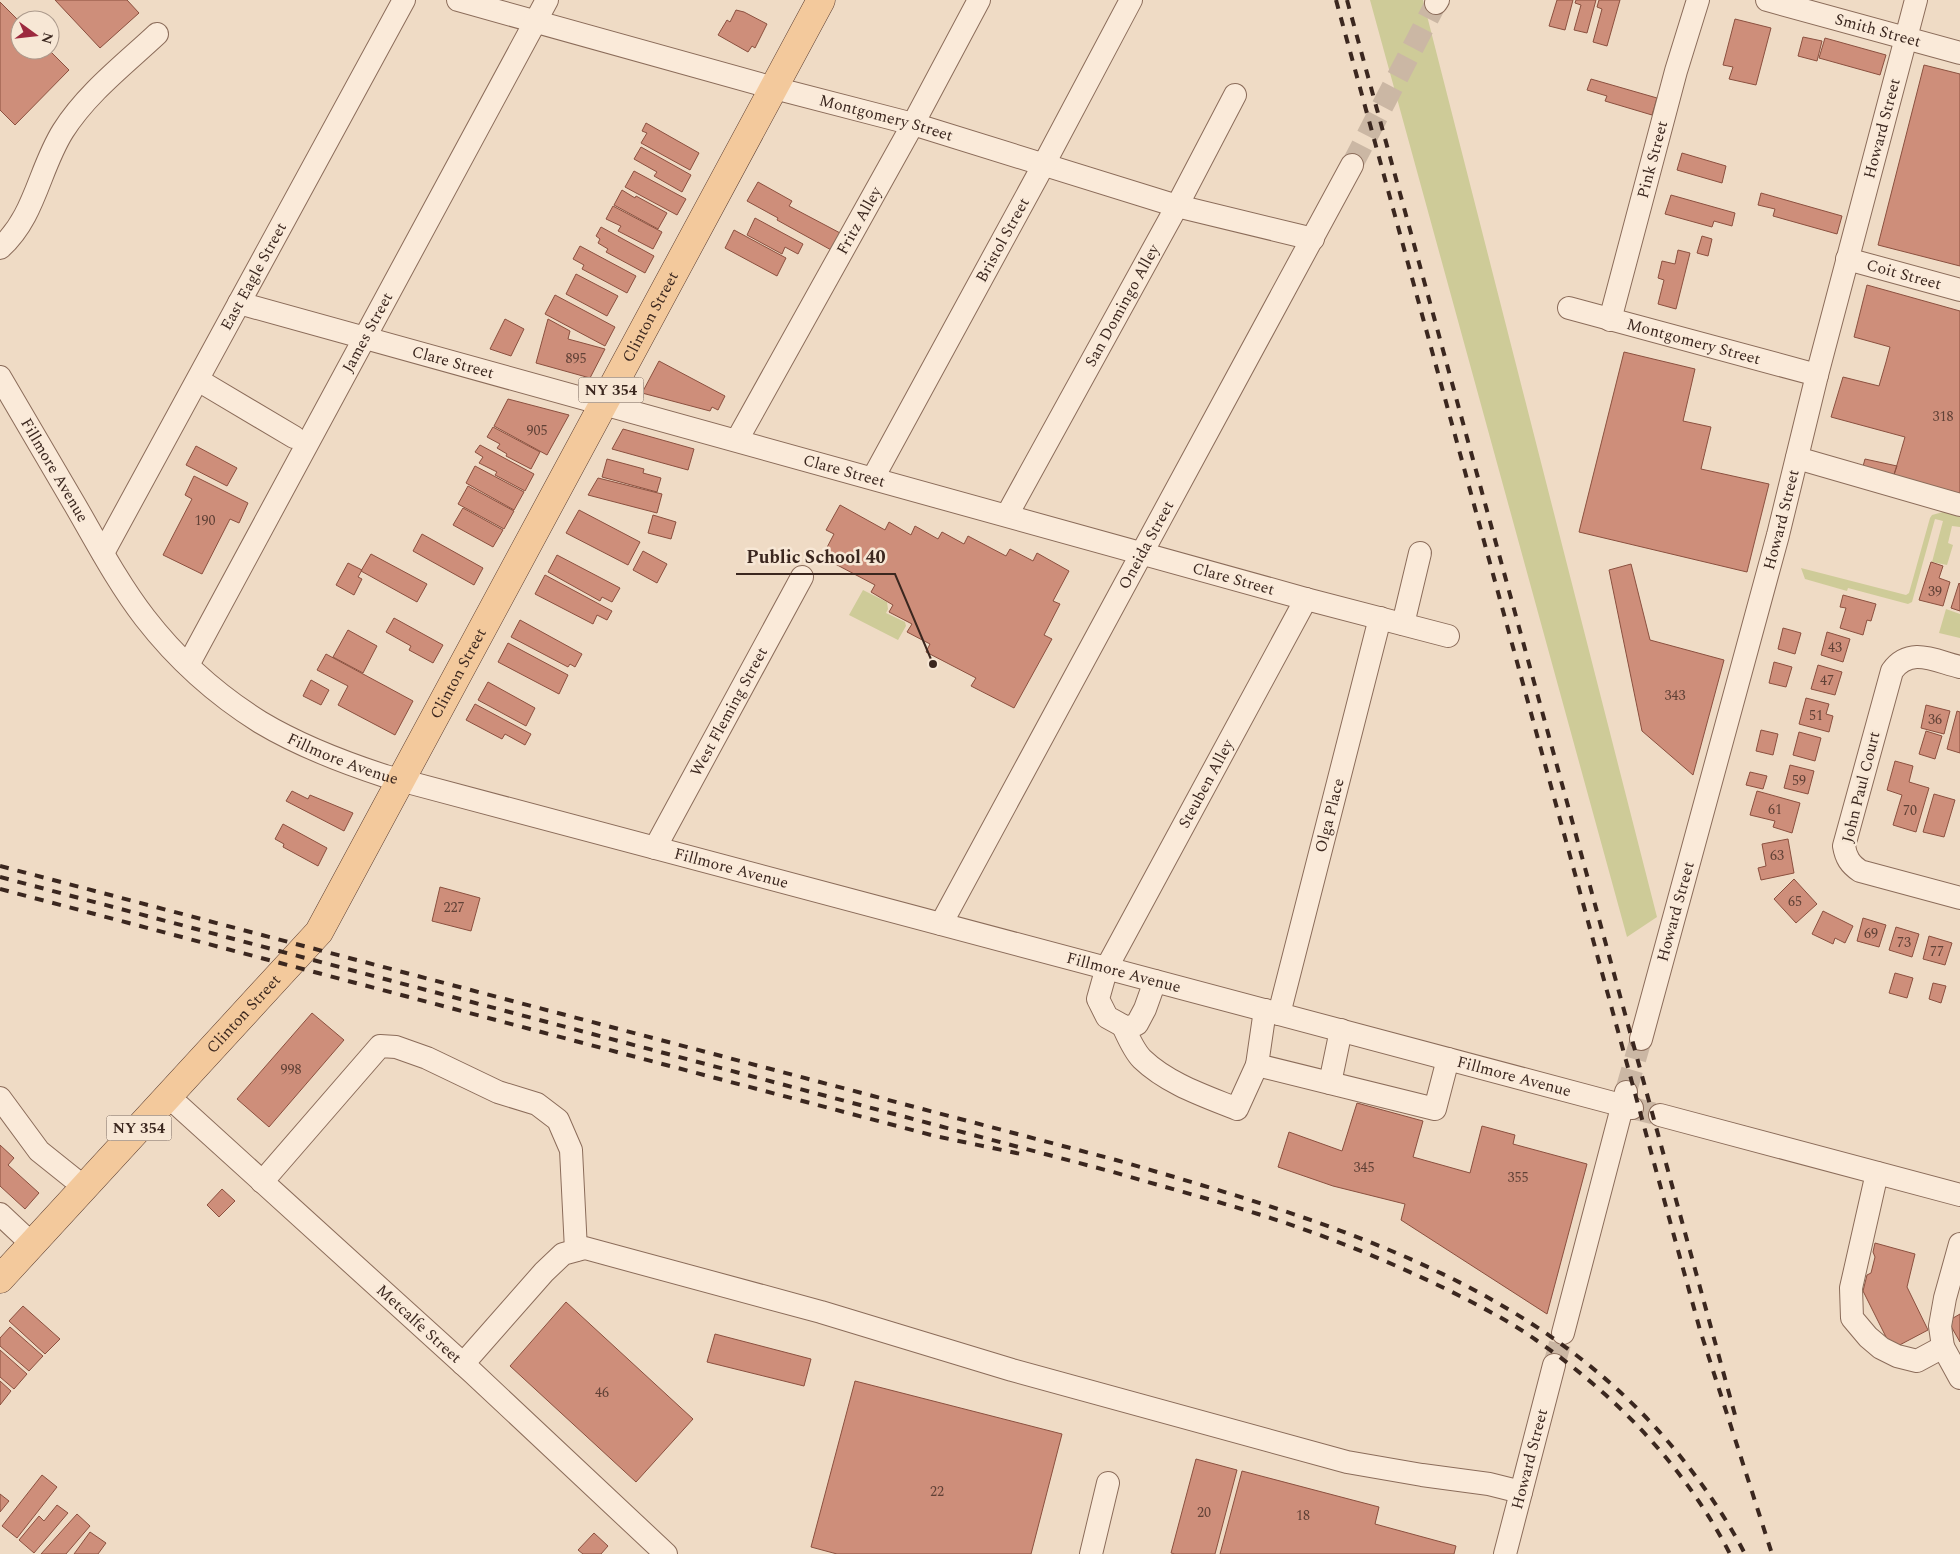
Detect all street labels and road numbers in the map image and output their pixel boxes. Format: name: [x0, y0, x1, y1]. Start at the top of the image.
street label: Smith Street: [1832, 7, 1924, 54]
street label: Howard Street: [1857, 75, 1907, 181]
street label: Montgomery Street: [817, 88, 956, 148]
street label: Pink Street: [1631, 118, 1674, 201]
street label: Fritz Alley: [830, 181, 888, 259]
street label: Bristol Street: [970, 193, 1036, 287]
street label: East Eagle Street: [214, 218, 293, 335]
street label: San Domingo Alley: [1079, 239, 1166, 371]
street label: Coit Street: [1864, 253, 1945, 296]
street label: Clinton Street: [616, 267, 685, 367]
street label: James Street: [336, 288, 399, 377]
street label: Montgomery Street: [1624, 312, 1763, 371]
street label: Clare Street: [409, 340, 497, 385]
road number: NY 354: [578, 378, 644, 402]
street label: Fillmore Avenue: [14, 414, 95, 527]
street label: Clare Street: [800, 448, 888, 494]
street label: Howard Street: [1757, 467, 1806, 573]
street label: Oneida Street: [1112, 496, 1180, 594]
street label: Clare Street: [1190, 556, 1278, 602]
street label: Clinton Street: [424, 623, 493, 723]
street label: West Fleming Street: [684, 642, 774, 781]
street label: Fillmore Avenue: [283, 727, 401, 791]
street label: John Paul Court: [1836, 729, 1886, 845]
street label: Steuben Alley: [1172, 734, 1241, 833]
street label: Olga Place: [1309, 775, 1351, 855]
street label: Fillmore Avenue: [671, 841, 791, 895]
street label: Howard Street: [1651, 859, 1701, 964]
street label: Fillmore Avenue: [1064, 946, 1184, 999]
street label: Clinton Street: [201, 969, 287, 1059]
street label: Fillmore Avenue: [1454, 1050, 1574, 1103]
road number: NY 354: [106, 1116, 172, 1140]
street label: Metcalfe Street: [371, 1279, 467, 1369]
street label: Howard Street: [1505, 1406, 1554, 1512]

